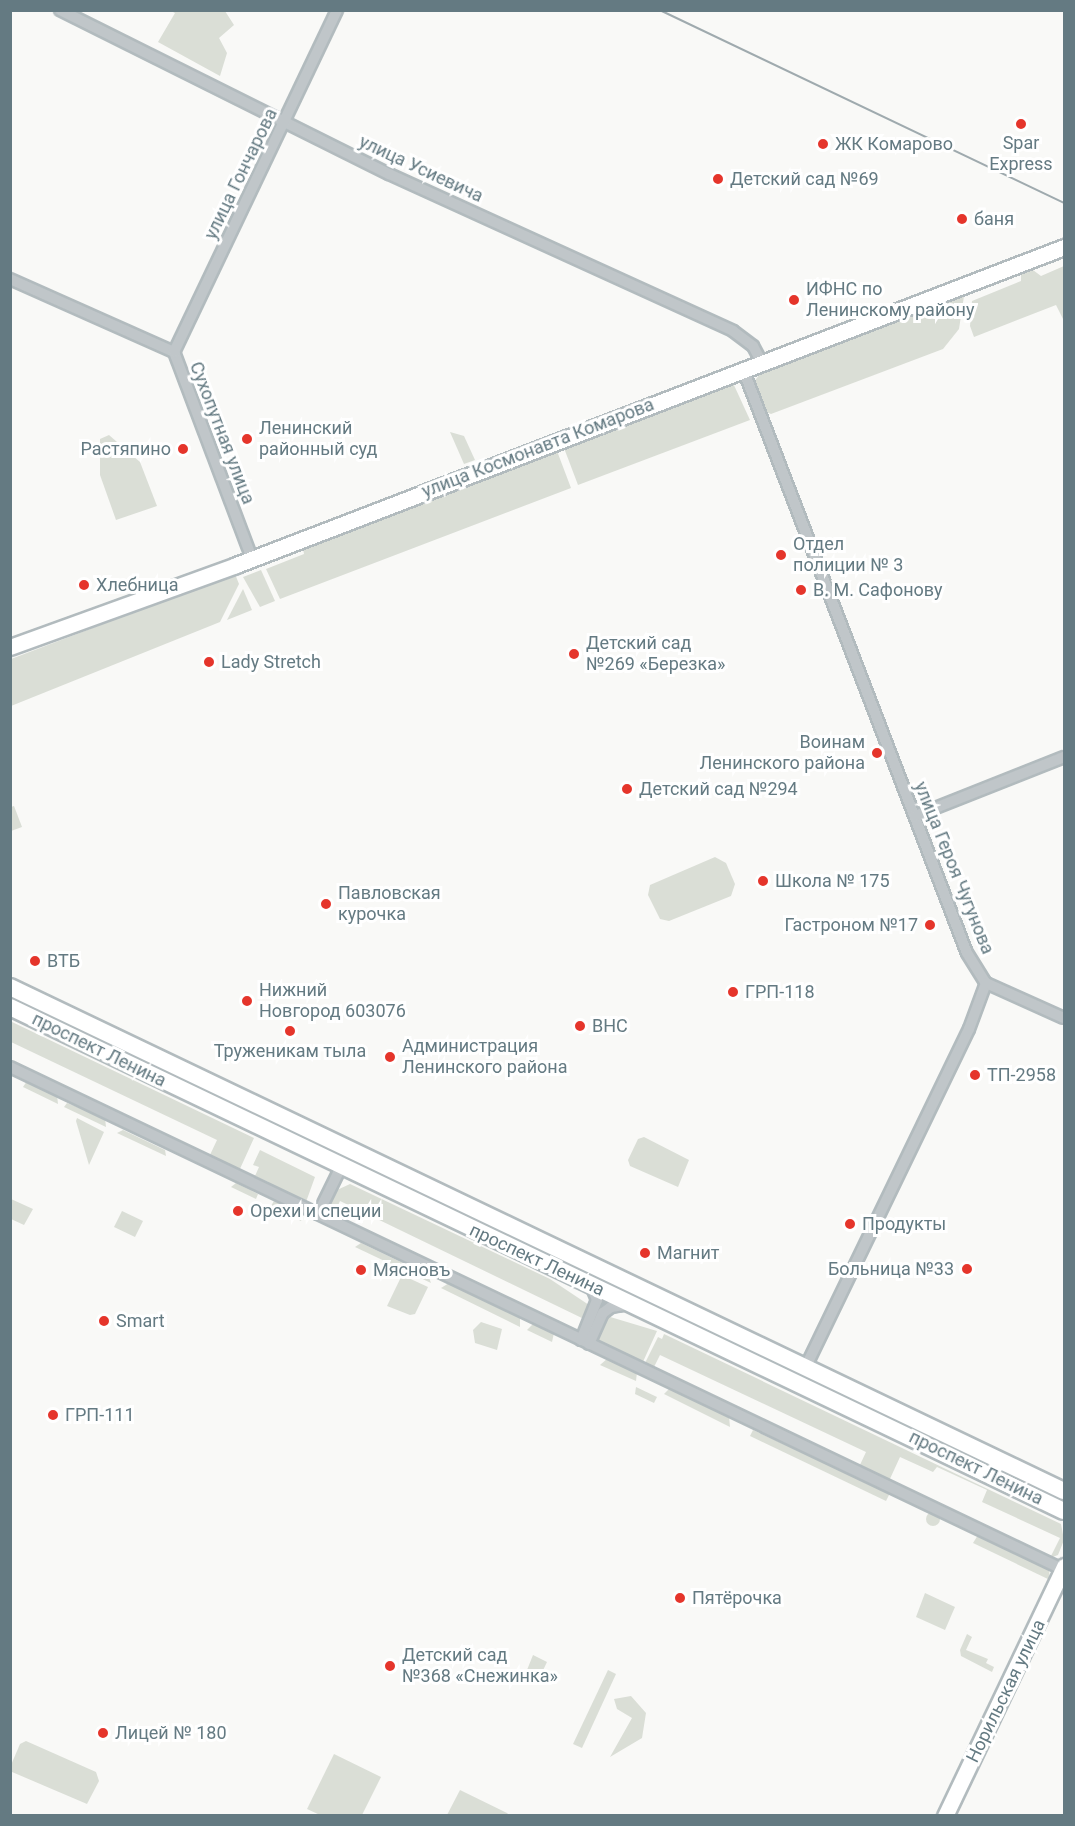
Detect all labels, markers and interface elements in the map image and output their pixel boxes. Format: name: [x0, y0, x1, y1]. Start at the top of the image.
street label: улица Гончарова: [200, 105, 282, 243]
marker: Spar Express: [1014, 117, 1028, 131]
street label: улица Усиевича: [356, 131, 486, 207]
place label: ЖК Комарово: [835, 133, 953, 155]
place label: Spar Express: [989, 133, 1053, 176]
marker: ЖК Комарово: [816, 137, 830, 151]
place label: Детский сад №69: [730, 168, 879, 190]
marker: Детский сад №69: [711, 172, 725, 186]
place label: баня: [974, 208, 1014, 230]
marker: баня: [955, 212, 969, 226]
place label: ИФНС по Ленинскому району: [806, 279, 974, 322]
marker: ИФНС по Ленинскому району: [787, 293, 801, 307]
street label: Сухопутная улица: [185, 359, 259, 507]
street label: улица Космонавта Комарова: [419, 394, 657, 502]
place label: Ленинский районный суд: [259, 418, 377, 460]
marker: Ленинский районный суд: [240, 432, 254, 446]
place label: Растяпино: [81, 438, 171, 460]
marker: Растяпино: [176, 442, 190, 456]
place label: Отдел полиции № 3: [793, 534, 903, 576]
marker: Отдел полиции № 3: [774, 548, 788, 562]
place label: Хлебница: [96, 574, 178, 596]
marker: Хлебница: [77, 578, 91, 592]
place label: В. М. Сафонову: [813, 579, 943, 601]
marker: В. М. Сафонову: [794, 583, 808, 597]
place label: Детский сад №269 «Березка»: [586, 633, 725, 676]
marker: Детский сад №269 «Березка»: [567, 647, 581, 661]
place label: Lady Stretch: [221, 651, 321, 673]
marker: Lady Stretch: [202, 655, 216, 669]
place label: Воинам Ленинского района: [699, 732, 865, 774]
marker: Воинам Ленинского района: [870, 746, 884, 760]
place label: Детский сад №294: [639, 778, 798, 800]
street label: улица Героя Чугунова: [909, 779, 999, 957]
marker: Детский сад №294: [620, 782, 634, 796]
place label: Школа № 175: [775, 870, 890, 892]
marker: Школа № 175: [756, 874, 770, 888]
place label: Павловская курочка: [338, 883, 441, 926]
marker: Павловская курочка: [319, 897, 333, 911]
place label: Гастроном №17: [784, 914, 918, 936]
marker: Гастроном №17: [923, 918, 937, 932]
place label: ВТБ: [47, 950, 80, 972]
marker: ВТБ: [28, 954, 42, 968]
place label: Нижний Новгород 603076: [259, 980, 406, 1022]
place label: ГРП-118: [745, 981, 815, 1003]
marker: ГРП-118: [726, 985, 740, 999]
marker: Нижний Новгород 603076: [240, 994, 254, 1008]
street label: проспект Ленина: [29, 1008, 169, 1092]
place label: ВНС: [592, 1015, 628, 1037]
marker: ВНС: [573, 1019, 587, 1033]
marker: Труженикам тыла: [283, 1024, 297, 1038]
place label: Администрация Ленинского района: [402, 1036, 568, 1078]
place label: Труженикам тыла: [214, 1040, 366, 1062]
marker: Администрация Ленинского района: [383, 1050, 397, 1064]
place label: ТП-2958: [987, 1064, 1056, 1086]
marker: ТП-2958: [968, 1068, 982, 1082]
place label: Орехи и специи: [250, 1200, 381, 1222]
marker: Орехи и специи: [231, 1204, 245, 1218]
place label: Продукты: [862, 1213, 946, 1235]
marker: Продукты: [843, 1217, 857, 1231]
street label: проспект Ленина: [466, 1219, 608, 1301]
place label: Магнит: [657, 1242, 719, 1264]
marker: Магнит: [638, 1246, 652, 1260]
place label: Больница №33: [828, 1258, 954, 1280]
place label: Мясновъ: [373, 1259, 450, 1281]
marker: Больница №33: [958, 1260, 976, 1278]
marker: Мясновъ: [354, 1263, 368, 1277]
place label: Smart: [116, 1310, 165, 1332]
marker: Smart: [97, 1314, 111, 1328]
place label: ГРП-111: [65, 1404, 135, 1426]
marker: ГРП-111: [46, 1408, 60, 1422]
street label: проспект Ленина: [906, 1426, 1046, 1510]
place label: Пятёрочка: [692, 1587, 782, 1609]
marker: Пятёрочка: [673, 1591, 687, 1605]
street label: Норильская улица: [962, 1616, 1050, 1766]
place label: Детский сад №368 «Снежинка»: [402, 1645, 558, 1688]
marker: Детский сад №368 «Снежинка»: [383, 1659, 397, 1673]
place label: Лицей № 180: [115, 1722, 227, 1744]
marker: Лицей № 180: [96, 1726, 110, 1740]

